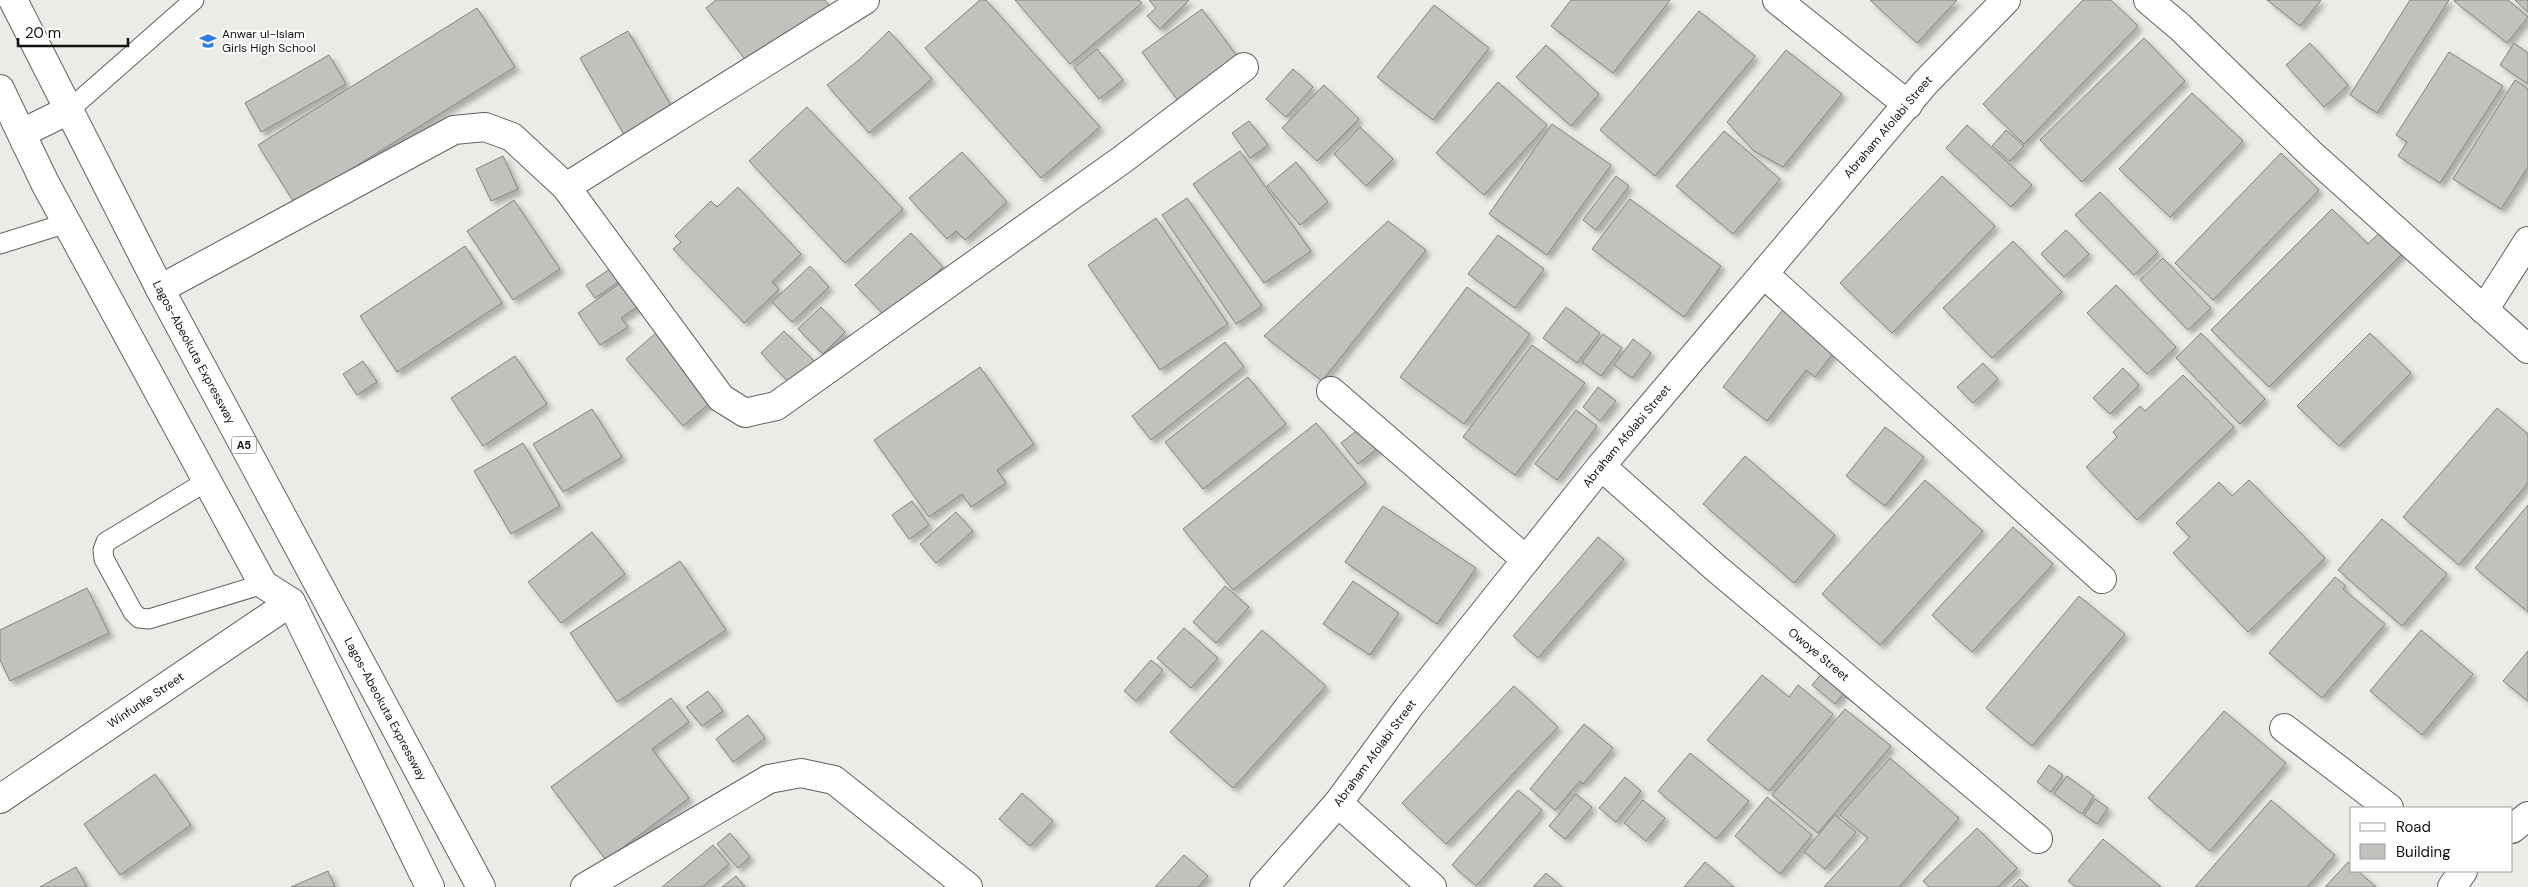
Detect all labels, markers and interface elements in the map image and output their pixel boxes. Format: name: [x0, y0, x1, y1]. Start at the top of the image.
scale bar: [18, 15, 128, 47]
text: 20 m: [25, 23, 61, 43]
place label: Anwar ul-Islam Girls High School: [222, 26, 316, 56]
school or university icon: Anwar ul-Islam Girls High School: [198, 31, 218, 51]
street label: Abraham Afolabi Street: [1840, 72, 1936, 181]
street label: Lagos-Abeokuta Expressway: [149, 278, 239, 427]
street label: Abraham Afolabi Street: [1579, 381, 1675, 491]
road number: A5: [232, 436, 256, 454]
street label: Owoye Street: [1785, 624, 1853, 685]
street label: Lagos-Abeokuta Expressway: [340, 635, 431, 784]
street label: Winfunke Street: [104, 669, 187, 732]
street label: Abraham Afolabi Street: [1330, 696, 1420, 810]
legend: [2350, 807, 2513, 872]
text: Road: [2396, 817, 2431, 837]
text: Building: [2396, 842, 2451, 862]

